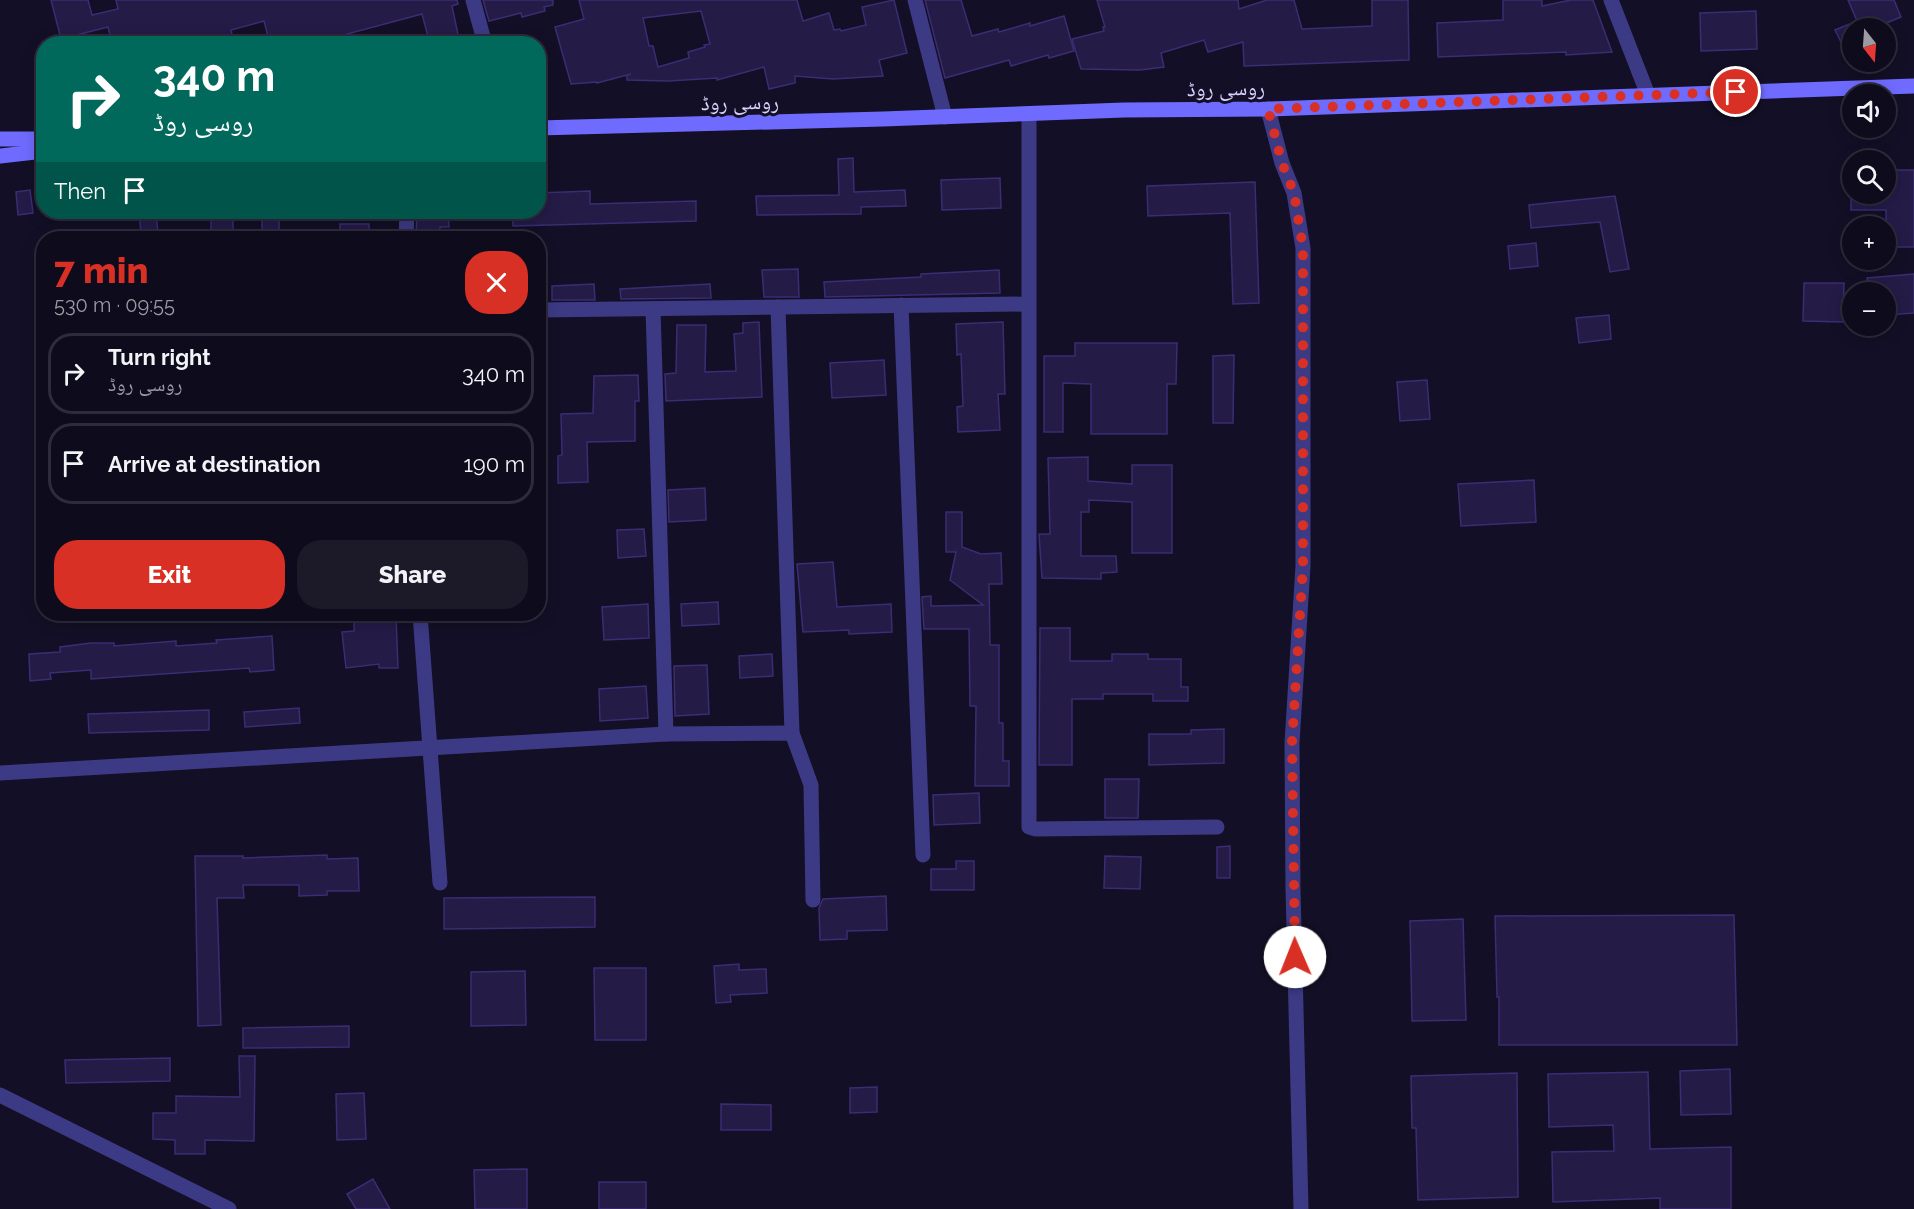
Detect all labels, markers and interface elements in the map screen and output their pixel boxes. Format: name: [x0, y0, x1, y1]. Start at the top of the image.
north arrow: [1842, 18, 1896, 72]
map controls: [1842, 18, 1896, 336]
text: 340 m: [153, 52, 275, 101]
icon: right: [54, 60, 132, 138]
pin: [1710, 66, 1761, 117]
street label: روسی روڈ: [1187, 75, 1265, 102]
icon: arrive: [1719, 75, 1752, 108]
button: sound: [1842, 84, 1896, 138]
street label: روسی روڈ: [701, 89, 779, 116]
text: روسی روڈ: [153, 106, 254, 137]
button: search: [1842, 150, 1896, 204]
icon: arrive: [118, 174, 151, 207]
text: Then: [54, 178, 106, 204]
button: +: [1842, 216, 1896, 270]
text: 7 min: [54, 249, 149, 291]
button: close: [465, 251, 528, 314]
button: −: [1842, 282, 1896, 336]
text: 530 m · 09:55: [54, 293, 175, 317]
text: Turn right: [108, 344, 211, 370]
icon: right: [57, 357, 90, 390]
text: 340 m: [462, 361, 525, 387]
text: روسی روڈ: [108, 372, 182, 396]
icon: arrive: [57, 447, 90, 480]
text: Arrive at destination: [108, 451, 321, 477]
text: 190 m: [463, 451, 525, 477]
button: Exit: [54, 540, 285, 609]
button: Share: [297, 540, 528, 609]
position arrow: [1263, 925, 1327, 989]

